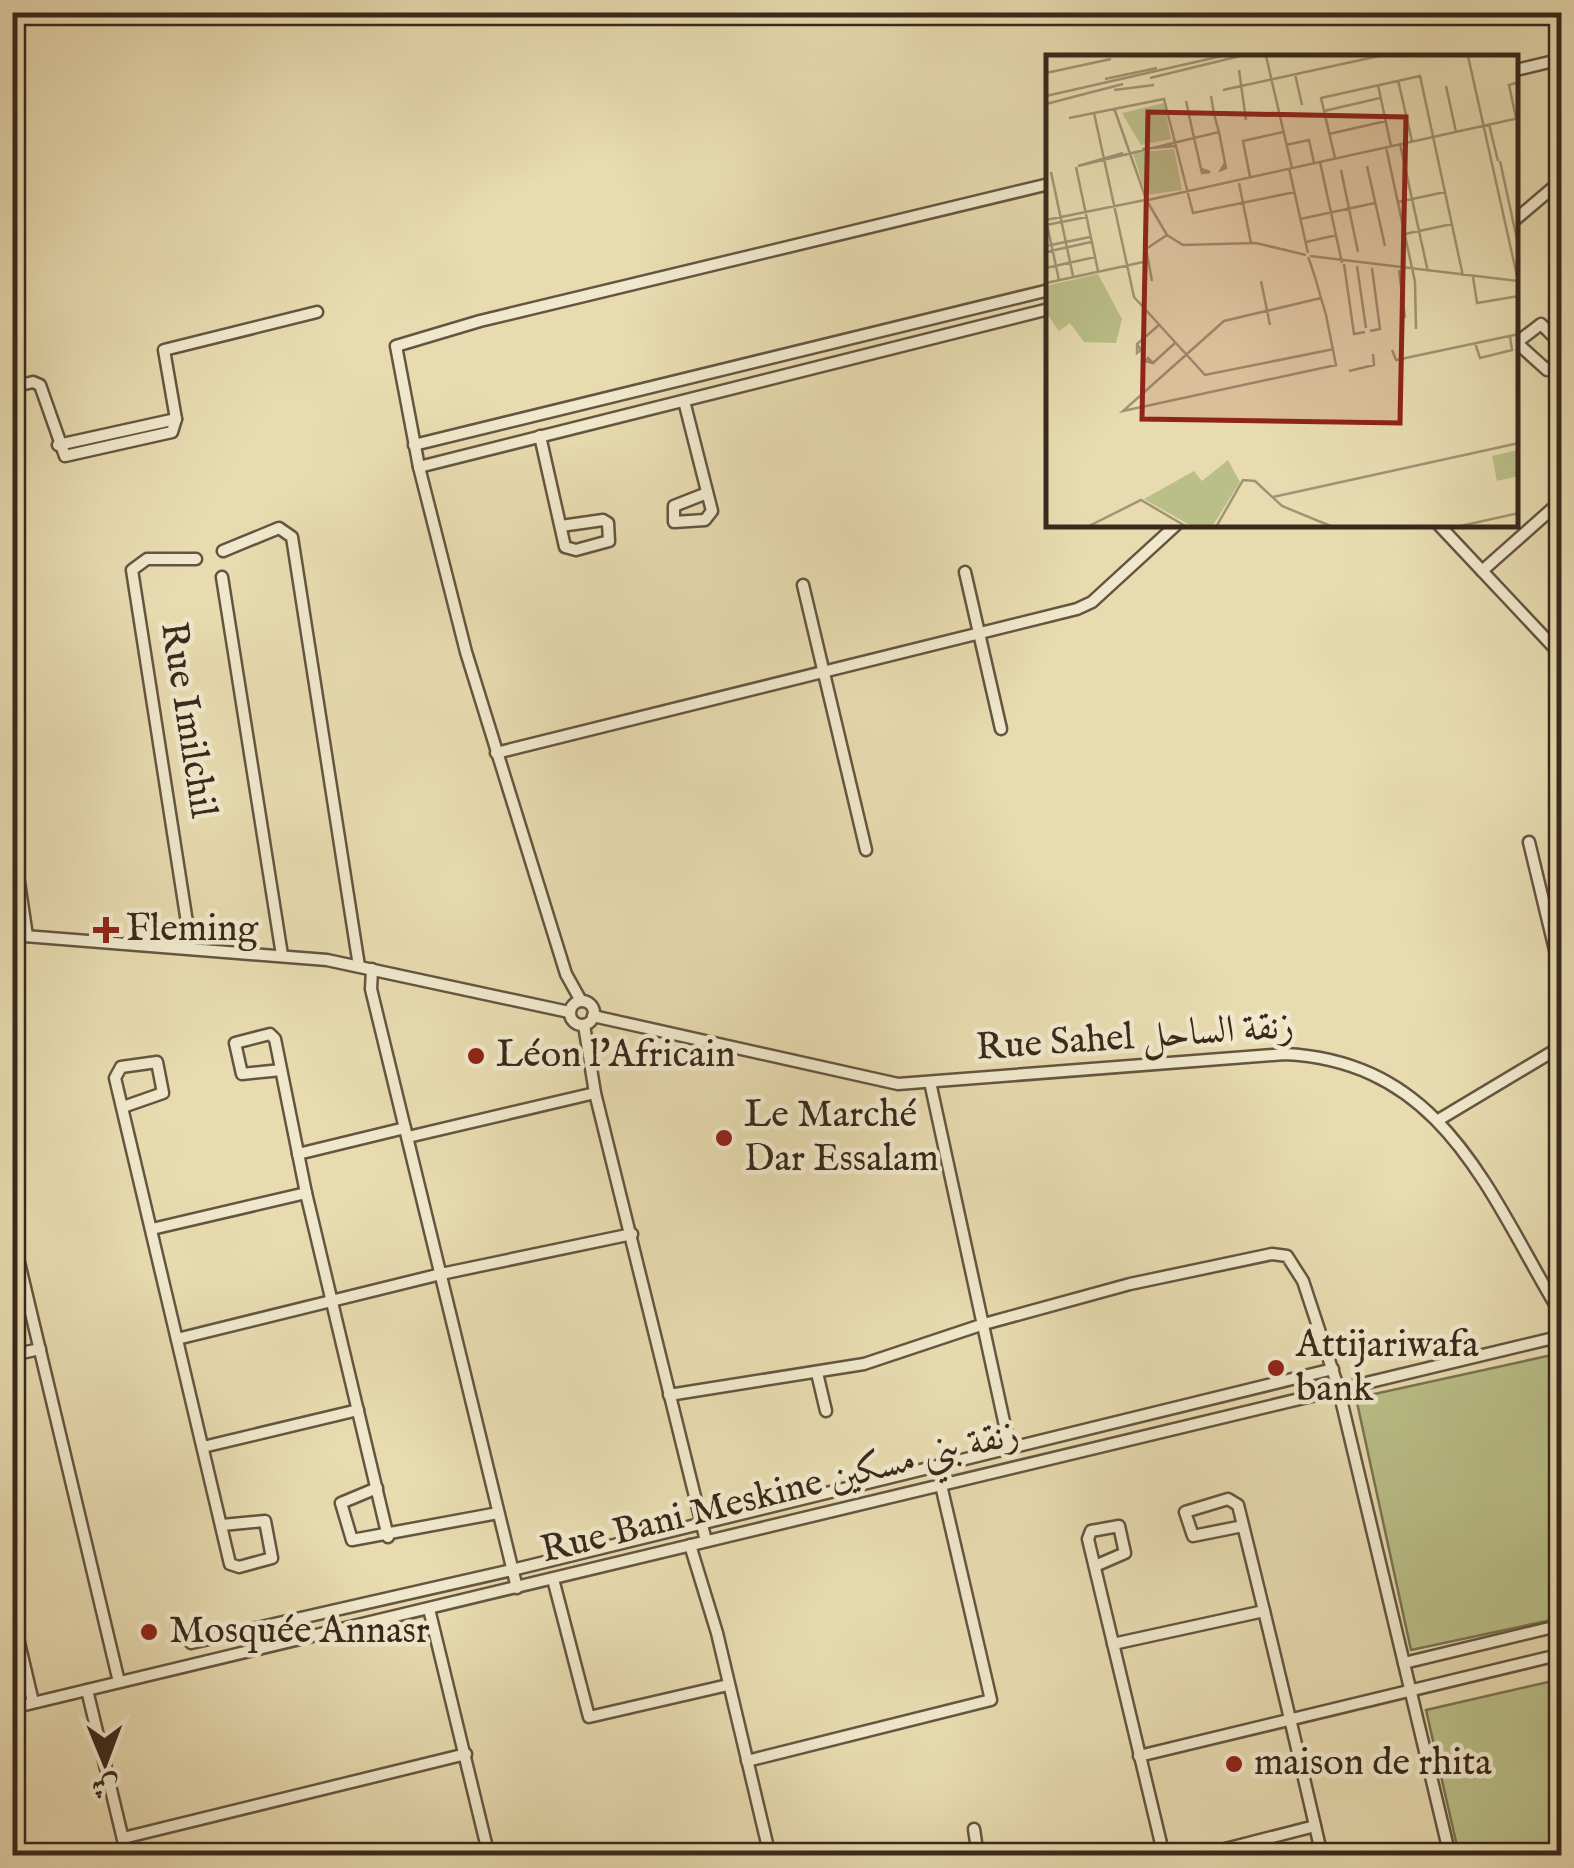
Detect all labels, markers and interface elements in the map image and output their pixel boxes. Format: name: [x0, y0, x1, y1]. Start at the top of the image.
inset map: [1046, 55, 1519, 528]
street label: Rue Imilchil: [148, 619, 226, 822]
place label: Fleming: [126, 906, 259, 954]
marker: Fleming: [95, 919, 117, 941]
street label: Rue Sahel زنقة الساحل: [974, 1003, 1296, 1073]
place label: Léon l'Africain: [496, 1032, 736, 1080]
marker: Léon l'Africain: [465, 1045, 487, 1067]
place label: Le Marché Dar Essalam: [744, 1092, 939, 1184]
marker: Le Marché Dar Essalam: [713, 1127, 735, 1149]
place label: Attijariwafa bank: [1295, 1322, 1479, 1414]
marker: Attijariwafa bank: [1265, 1357, 1287, 1379]
street label: Rue Bani Meskine زنقة بني مسكين: [536, 1410, 1026, 1582]
place label: Mosquée Annasr: [169, 1608, 430, 1656]
marker: Mosquée Annasr: [138, 1621, 160, 1643]
north arrow: [55, 1713, 155, 1813]
place label: maison de rhita: [1254, 1740, 1492, 1788]
marker: maison de rhita: [1223, 1753, 1245, 1775]
text: ش: [91, 1768, 120, 1803]

